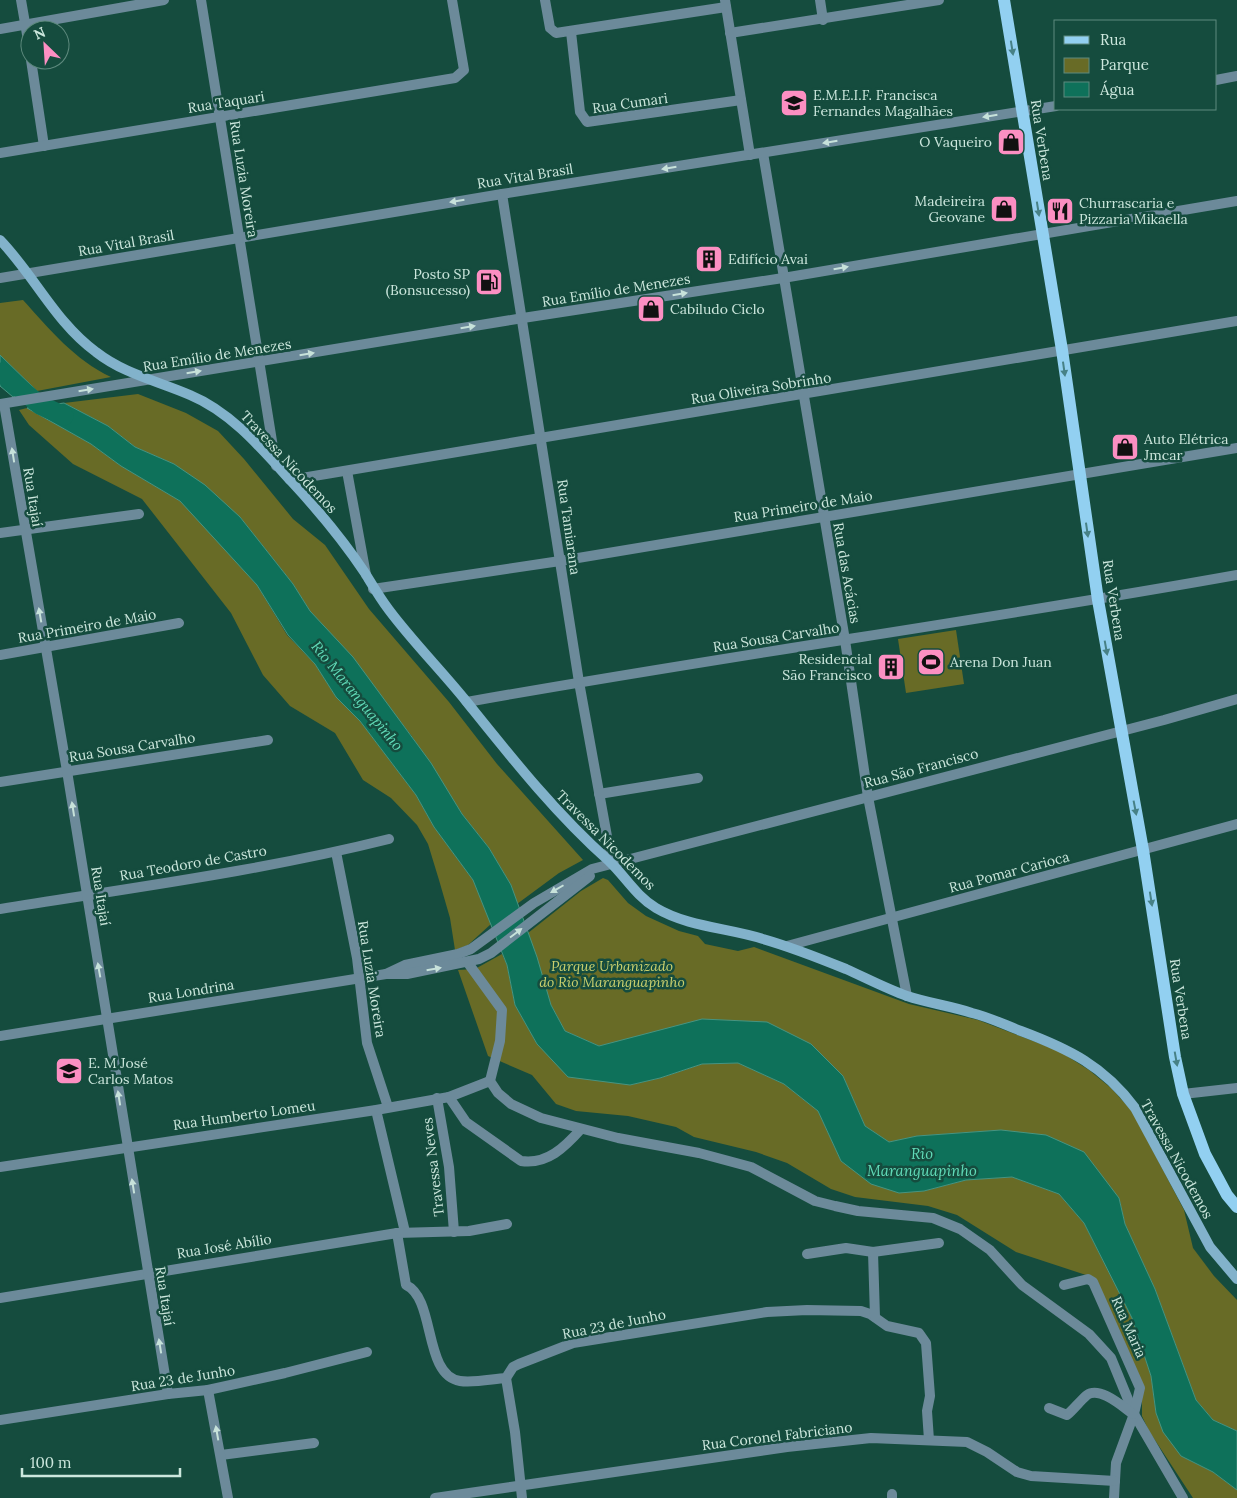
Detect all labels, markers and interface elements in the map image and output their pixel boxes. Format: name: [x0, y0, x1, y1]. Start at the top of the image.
north arrow: [20, 20, 70, 70]
legend: [1054, 20, 1217, 110]
text: N: [31, 23, 48, 44]
text: Rua: [1100, 30, 1126, 49]
one-way arrow: [1009, 40, 1017, 56]
text: Parque: [1100, 55, 1149, 74]
text: Água: [1099, 80, 1135, 99]
place label: E.M.E.I.F. Francisca Fernandes Magalhães: [813, 86, 953, 120]
street label: Rua Taquari: [186, 87, 266, 117]
school or university icon: E.M.E.I.F. Francisca Fernandes Magalhães: [779, 88, 809, 118]
street label: Rua Cumari: [591, 89, 669, 117]
street label: Rua Verbena: [1027, 98, 1057, 182]
one-way arrow: [982, 112, 998, 120]
street label: Rua Luzia Moreira: [226, 119, 262, 239]
shop icon: O Vaqueiro: [996, 127, 1026, 157]
place label: O Vaqueiro: [919, 133, 992, 151]
one-way arrow: [822, 138, 838, 146]
street label: Rua Vital Brasil: [476, 159, 575, 192]
one-way arrow: [661, 164, 677, 172]
place label: Madeireira Geovane: [914, 192, 985, 226]
shop icon: Madeireira Geovane: [989, 194, 1019, 224]
place label: Churrascaria e Pizzaria Mikaella: [1079, 194, 1188, 228]
restaurant icon: Churrascaria e Pizzaria Mikaella: [1045, 196, 1075, 226]
one-way arrow: [449, 198, 465, 206]
one-way arrow: [1034, 201, 1042, 217]
street label: Rua Vital Brasil: [77, 226, 176, 260]
building icon: Edifício Avai: [694, 244, 724, 274]
place label: Edifício Avai: [728, 250, 808, 268]
one-way arrow: [833, 264, 849, 272]
place label: Posto SP (Bonsucesso): [386, 265, 471, 299]
fuel station icon: Posto SP (Bonsucesso): [474, 267, 504, 297]
street label: Rua Emílio de Menezes: [541, 269, 691, 311]
one-way arrow: [673, 289, 689, 297]
shop icon: Cabiludo Ciclo: [636, 294, 666, 324]
place label: Cabiludo Ciclo: [670, 300, 765, 318]
one-way arrow: [460, 323, 476, 331]
street label: Rua Emílio de Menezes: [142, 334, 292, 376]
one-way arrow: [300, 349, 316, 357]
one-way arrow: [1061, 361, 1069, 377]
one-way arrow: [186, 368, 202, 376]
street label: Rua Oliveira Sobrinho: [690, 368, 832, 408]
one-way arrow: [79, 386, 95, 394]
street label: Travessa Nicodemos: [237, 407, 341, 517]
place label: Auto Elétrica Jmcar: [1143, 430, 1228, 464]
shop icon: Auto Elétrica Jmcar: [1110, 432, 1140, 462]
one-way arrow: [8, 446, 16, 462]
street label: Rua Itajaí: [19, 466, 47, 528]
street label: Rua Tamiarana: [553, 478, 585, 576]
street label: Rua Primeiro de Maio: [732, 486, 874, 526]
street label: Rua das Acácias: [829, 521, 865, 625]
one-way arrow: [1084, 522, 1092, 538]
street label: Rua Verbena: [1099, 558, 1129, 642]
street label: Rua Primeiro de Maio: [16, 605, 158, 647]
one-way arrow: [35, 606, 43, 622]
street label: Rua Sousa Carvalho: [712, 618, 840, 656]
water label: Rio Maranguapinho: [307, 637, 408, 755]
one-way arrow: [1103, 641, 1111, 657]
sports icon: Arena Don Juan: [916, 647, 946, 677]
place label: Residencial São Francisco: [782, 650, 872, 684]
building icon: Residencial São Francisco: [876, 652, 906, 682]
place label: Arena Don Juan: [949, 653, 1052, 671]
street label: Rua Sousa Carvalho: [68, 728, 196, 766]
street label: Rua São Francisco: [862, 744, 980, 792]
street label: Travessa Nicodemos: [552, 786, 660, 894]
one-way arrow: [1132, 800, 1140, 816]
one-way arrow: [69, 801, 77, 817]
street label: Rua Teodoro de Castro: [118, 841, 268, 885]
street label: Rua Pomar Carioca: [947, 847, 1071, 897]
street label: Rua Itajaí: [87, 865, 115, 927]
one-way arrow: [550, 885, 563, 894]
one-way arrow: [1147, 891, 1155, 907]
street label: Rua Luzia Moreira: [354, 919, 390, 1039]
one-way arrow: [509, 928, 522, 939]
park label: Parque Urbanizado do Rio Maranguapinho: [539, 957, 685, 991]
street label: Rua Verbena: [1166, 957, 1196, 1041]
one-way arrow: [95, 961, 103, 977]
one-way arrow: [427, 965, 443, 973]
street label: Rua Londrina: [147, 975, 235, 1007]
one-way arrow: [1172, 1052, 1180, 1068]
place label: E. M José Carlos Matos: [88, 1054, 173, 1088]
school or university icon: E. M José Carlos Matos: [54, 1056, 84, 1086]
one-way arrow: [115, 1090, 123, 1106]
street label: Rua Humberto Lomeu: [172, 1096, 316, 1134]
street label: Travessa Nicodemos: [1137, 1096, 1217, 1222]
street label: Travessa Neves: [418, 1117, 448, 1217]
water label: Rio Maranguapinho: [867, 1144, 977, 1180]
one-way arrow: [129, 1177, 137, 1193]
street label: Rua José Abílio: [175, 1230, 273, 1262]
street label: Rua Itajaí: [151, 1265, 179, 1327]
street label: Rua Maria: [1107, 1293, 1151, 1361]
street label: Rua 23 de Junho: [561, 1305, 667, 1343]
one-way arrow: [155, 1338, 163, 1354]
street label: Rua 23 de Junho: [130, 1361, 236, 1395]
street label: Rua Coronel Fabriciano: [701, 1418, 853, 1454]
one-way arrow: [212, 1424, 220, 1440]
scale bar: [22, 1446, 180, 1478]
text: 100 m: [30, 1453, 71, 1472]

